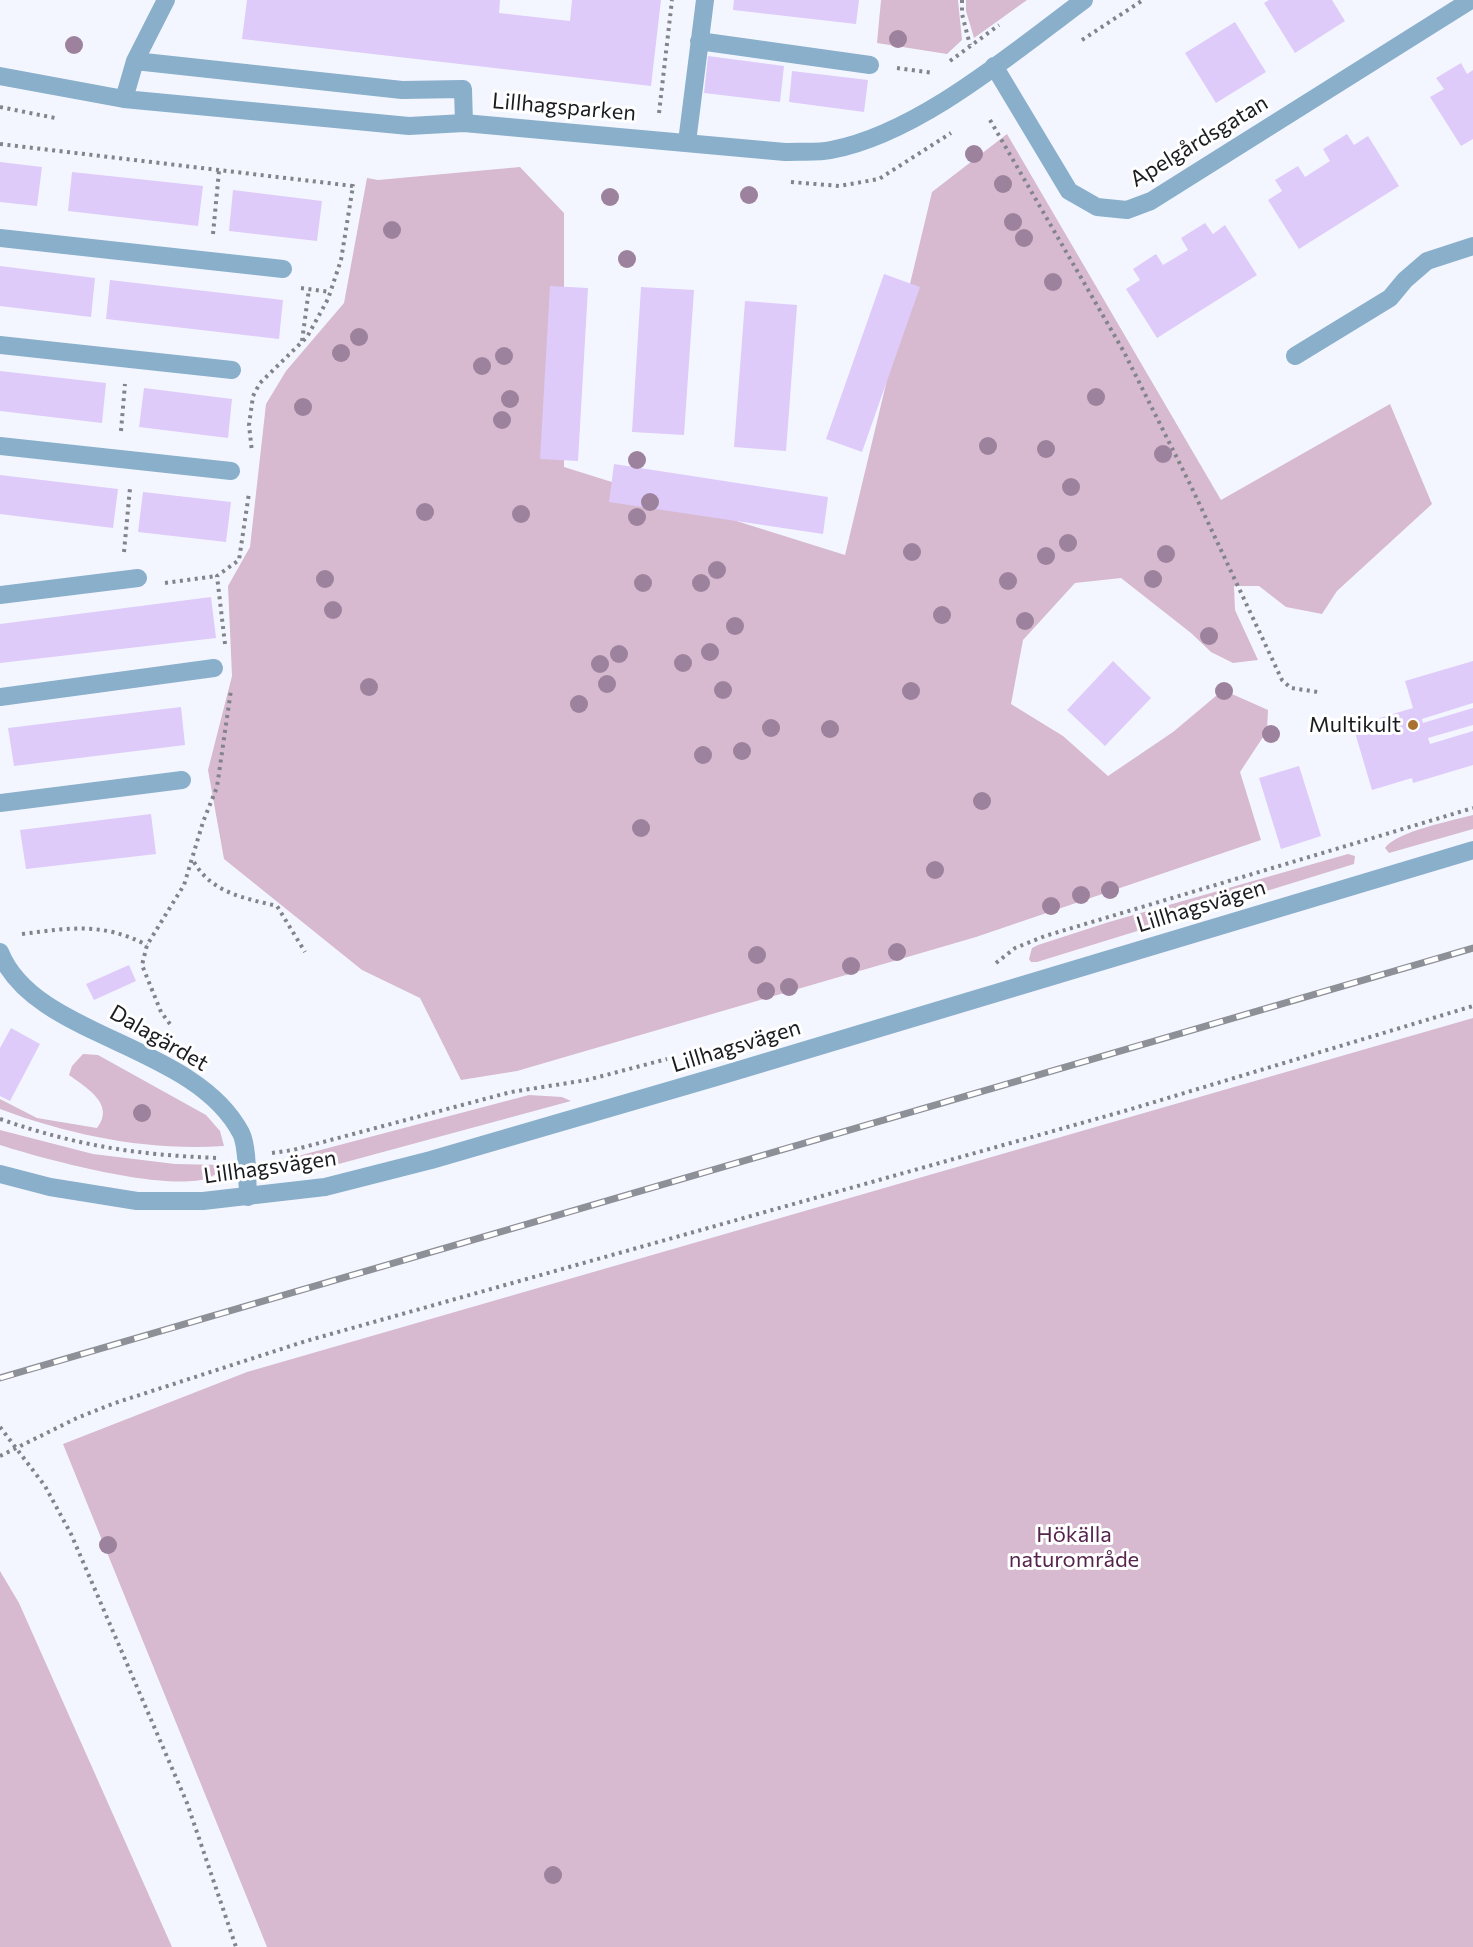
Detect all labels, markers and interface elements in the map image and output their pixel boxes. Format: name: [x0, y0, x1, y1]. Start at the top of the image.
street label: Lillhagsparken: [491, 88, 637, 126]
street label: Apelgårdsgatan: [1125, 89, 1273, 193]
place label: Multikult: [1309, 712, 1401, 738]
marker: Multikult: [1406, 718, 1420, 732]
street label: Lillhagsvägen: [1133, 874, 1269, 938]
street label: Dalagärdet: [105, 999, 213, 1077]
street label: Lillhagsvägen: [668, 1014, 804, 1078]
street label: Lillhagsvägen: [202, 1145, 338, 1189]
park label: Hökälla naturområde: [1009, 1522, 1139, 1574]

